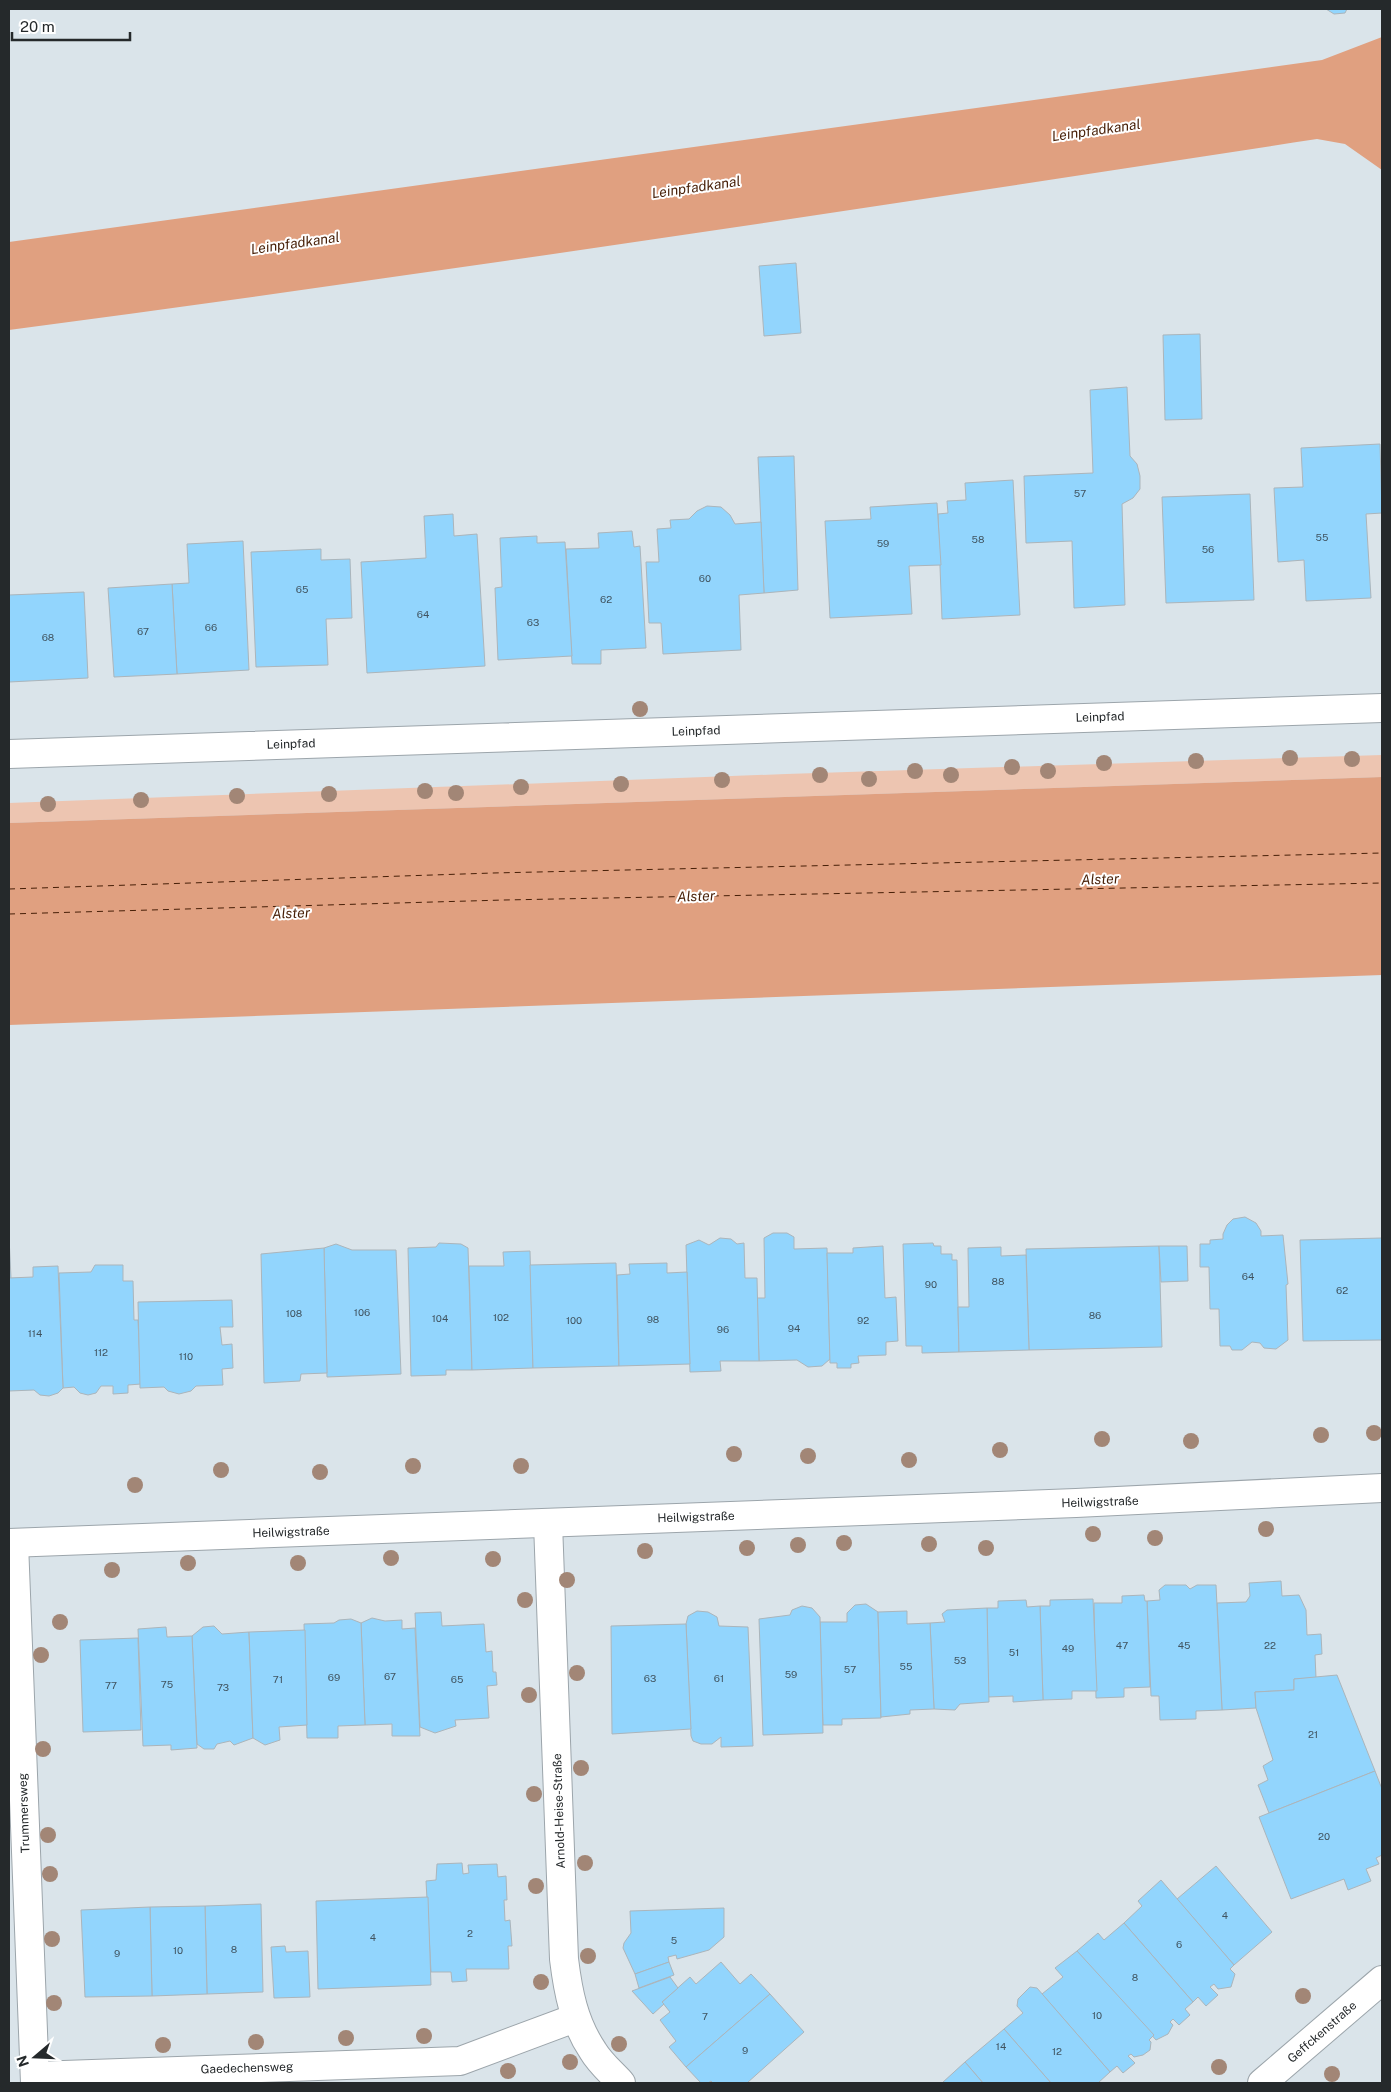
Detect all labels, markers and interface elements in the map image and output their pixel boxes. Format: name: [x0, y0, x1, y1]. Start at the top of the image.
scale bar: [12, 10, 130, 42]
text: 20 m: [20, 18, 55, 35]
water label: Leinpfadkanal: [1051, 116, 1141, 144]
water label: Leinpfadkanal: [651, 173, 741, 201]
water label: Leinpfadkanal: [250, 229, 340, 257]
house number: 57: [1074, 487, 1086, 499]
house number: 55: [1316, 531, 1328, 543]
house number: 58: [972, 533, 984, 545]
house number: 59: [877, 537, 889, 549]
house number: 56: [1202, 543, 1214, 555]
house number: 60: [699, 572, 711, 584]
house number: 65: [296, 583, 308, 595]
house number: 62: [600, 593, 612, 605]
house number: 64: [417, 608, 429, 620]
house number: 63: [527, 616, 539, 628]
house number: 66: [205, 621, 217, 633]
house number: 67: [137, 625, 149, 637]
house number: 68: [42, 631, 54, 643]
street label: Leinpfad: [1075, 709, 1125, 725]
street label: Leinpfad: [671, 723, 721, 739]
street label: Leinpfad: [266, 736, 316, 752]
water label: Alster: [1081, 870, 1120, 888]
water label: Alster: [677, 887, 716, 905]
water label: Alster: [272, 904, 311, 922]
house number: 64: [1242, 1270, 1254, 1282]
house number: 88: [992, 1275, 1004, 1287]
house number: 90: [925, 1278, 937, 1290]
house number: 62: [1336, 1284, 1348, 1296]
house number: 106: [354, 1306, 370, 1318]
house number: 108: [286, 1307, 302, 1319]
house number: 86: [1089, 1309, 1101, 1321]
house number: 102: [493, 1311, 509, 1323]
house number: 104: [432, 1312, 448, 1324]
house number: 98: [647, 1313, 659, 1325]
house number: 100: [566, 1314, 582, 1326]
house number: 92: [857, 1314, 869, 1326]
house number: 94: [788, 1322, 800, 1334]
house number: 96: [717, 1323, 729, 1335]
house number: 114: [28, 1327, 42, 1339]
house number: 112: [94, 1346, 108, 1358]
house number: 110: [179, 1350, 193, 1362]
street label: Heilwigstraße: [1061, 1494, 1139, 1510]
street label: Heilwigstraße: [657, 1509, 735, 1525]
street label: Heilwigstraße: [252, 1524, 330, 1540]
house number: 47: [1116, 1639, 1128, 1651]
house number: 45: [1178, 1639, 1190, 1651]
house number: 22: [1264, 1639, 1276, 1651]
house number: 49: [1062, 1642, 1074, 1654]
house number: 51: [1009, 1646, 1019, 1658]
house number: 53: [954, 1654, 966, 1666]
house number: 55: [900, 1660, 912, 1672]
house number: 57: [844, 1663, 856, 1675]
house number: 59: [785, 1668, 797, 1680]
house number: 67: [384, 1670, 396, 1682]
house number: 69: [328, 1671, 340, 1683]
house number: 63: [644, 1672, 656, 1684]
house number: 61: [714, 1672, 724, 1684]
house number: 71: [273, 1673, 283, 1685]
house number: 65: [451, 1673, 463, 1685]
house number: 75: [161, 1678, 173, 1690]
house number: 77: [105, 1679, 117, 1691]
house number: 73: [217, 1681, 229, 1693]
house number: 21: [1308, 1728, 1318, 1740]
street label: Arnold-Heise-Straße: [550, 1753, 568, 1869]
street label: Trummersweg: [16, 1773, 32, 1853]
house number: 20: [1318, 1830, 1330, 1842]
house number: 4: [1222, 1909, 1228, 1921]
house number: 2: [467, 1927, 473, 1939]
house number: 4: [370, 1931, 376, 1943]
house number: 5: [671, 1934, 677, 1946]
house number: 6: [1176, 1938, 1182, 1950]
house number: 8: [231, 1943, 237, 1955]
house number: 10: [173, 1944, 183, 1956]
house number: 9: [114, 1947, 120, 1959]
house number: 8: [1132, 1971, 1138, 1983]
street label: Geffckenstraße: [1285, 1998, 1359, 2066]
house number: 10: [1092, 2009, 1102, 2021]
house number: 7: [702, 2010, 708, 2022]
north arrow: [10, 2032, 60, 2082]
house number: 14: [996, 2040, 1006, 2052]
house number: 9: [742, 2044, 748, 2056]
house number: 12: [1052, 2045, 1062, 2057]
text: N: [13, 2053, 32, 2069]
street label: Gaedechensweg: [200, 2059, 294, 2077]

